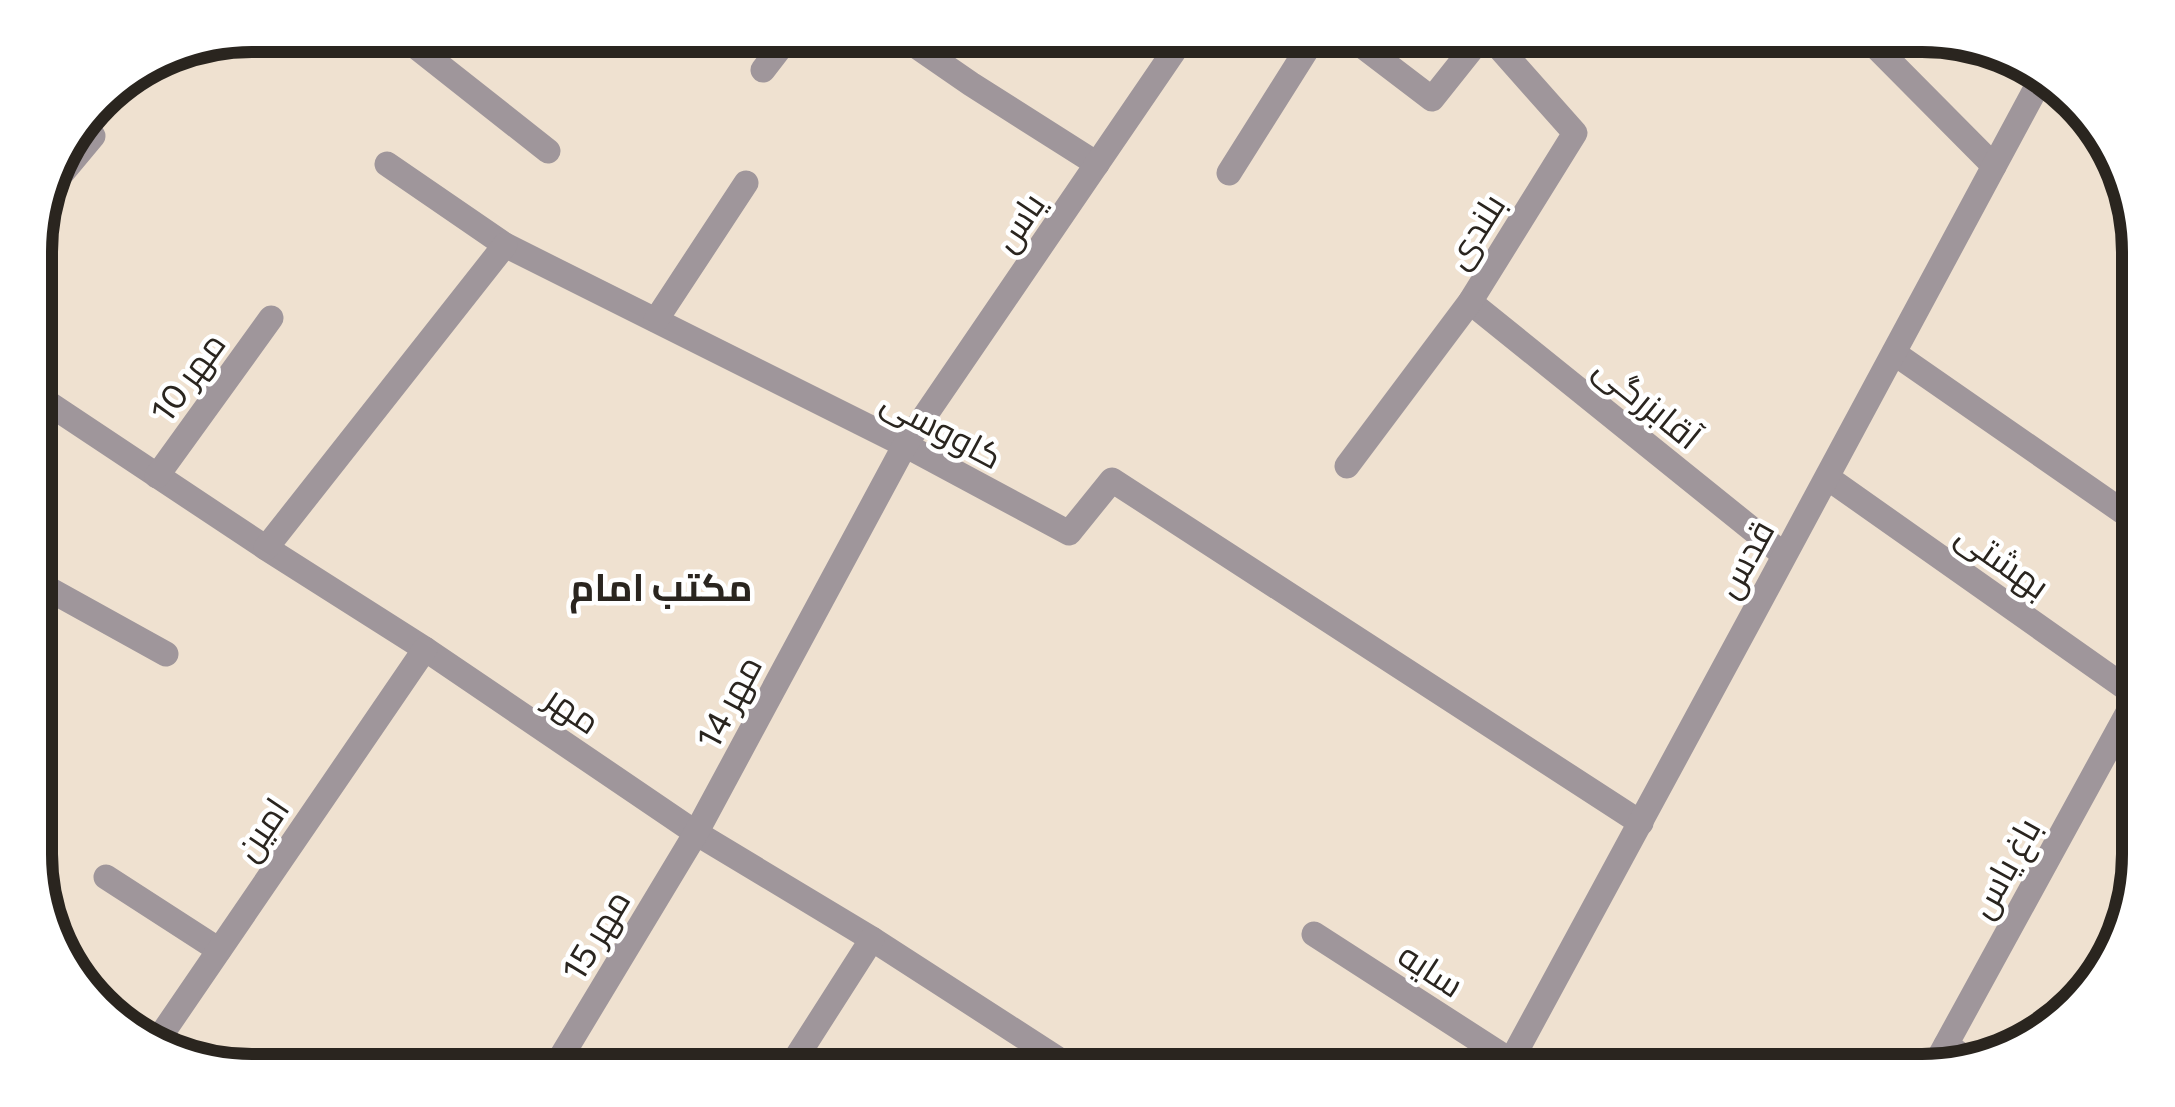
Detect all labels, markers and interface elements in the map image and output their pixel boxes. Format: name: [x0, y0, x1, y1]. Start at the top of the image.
street label: یاس: [982, 183, 1054, 260]
street label: بلندی: [1433, 184, 1514, 277]
street label: مهر 10: [139, 323, 235, 431]
street label: آقابزرگی: [1586, 345, 1711, 458]
street label: کاووسی: [874, 377, 1011, 478]
street label: قدس: [1704, 512, 1784, 605]
street label: بهشتی: [1948, 512, 2059, 608]
district label: مکتب امام: [569, 562, 753, 614]
street label: مهر 14: [685, 647, 771, 756]
street label: مهر: [536, 673, 609, 743]
street label: امین: [224, 788, 298, 869]
street label: باغ یاس: [1958, 809, 2051, 926]
street label: مهر 15: [550, 881, 639, 988]
street label: سایه: [1391, 931, 1473, 1005]

